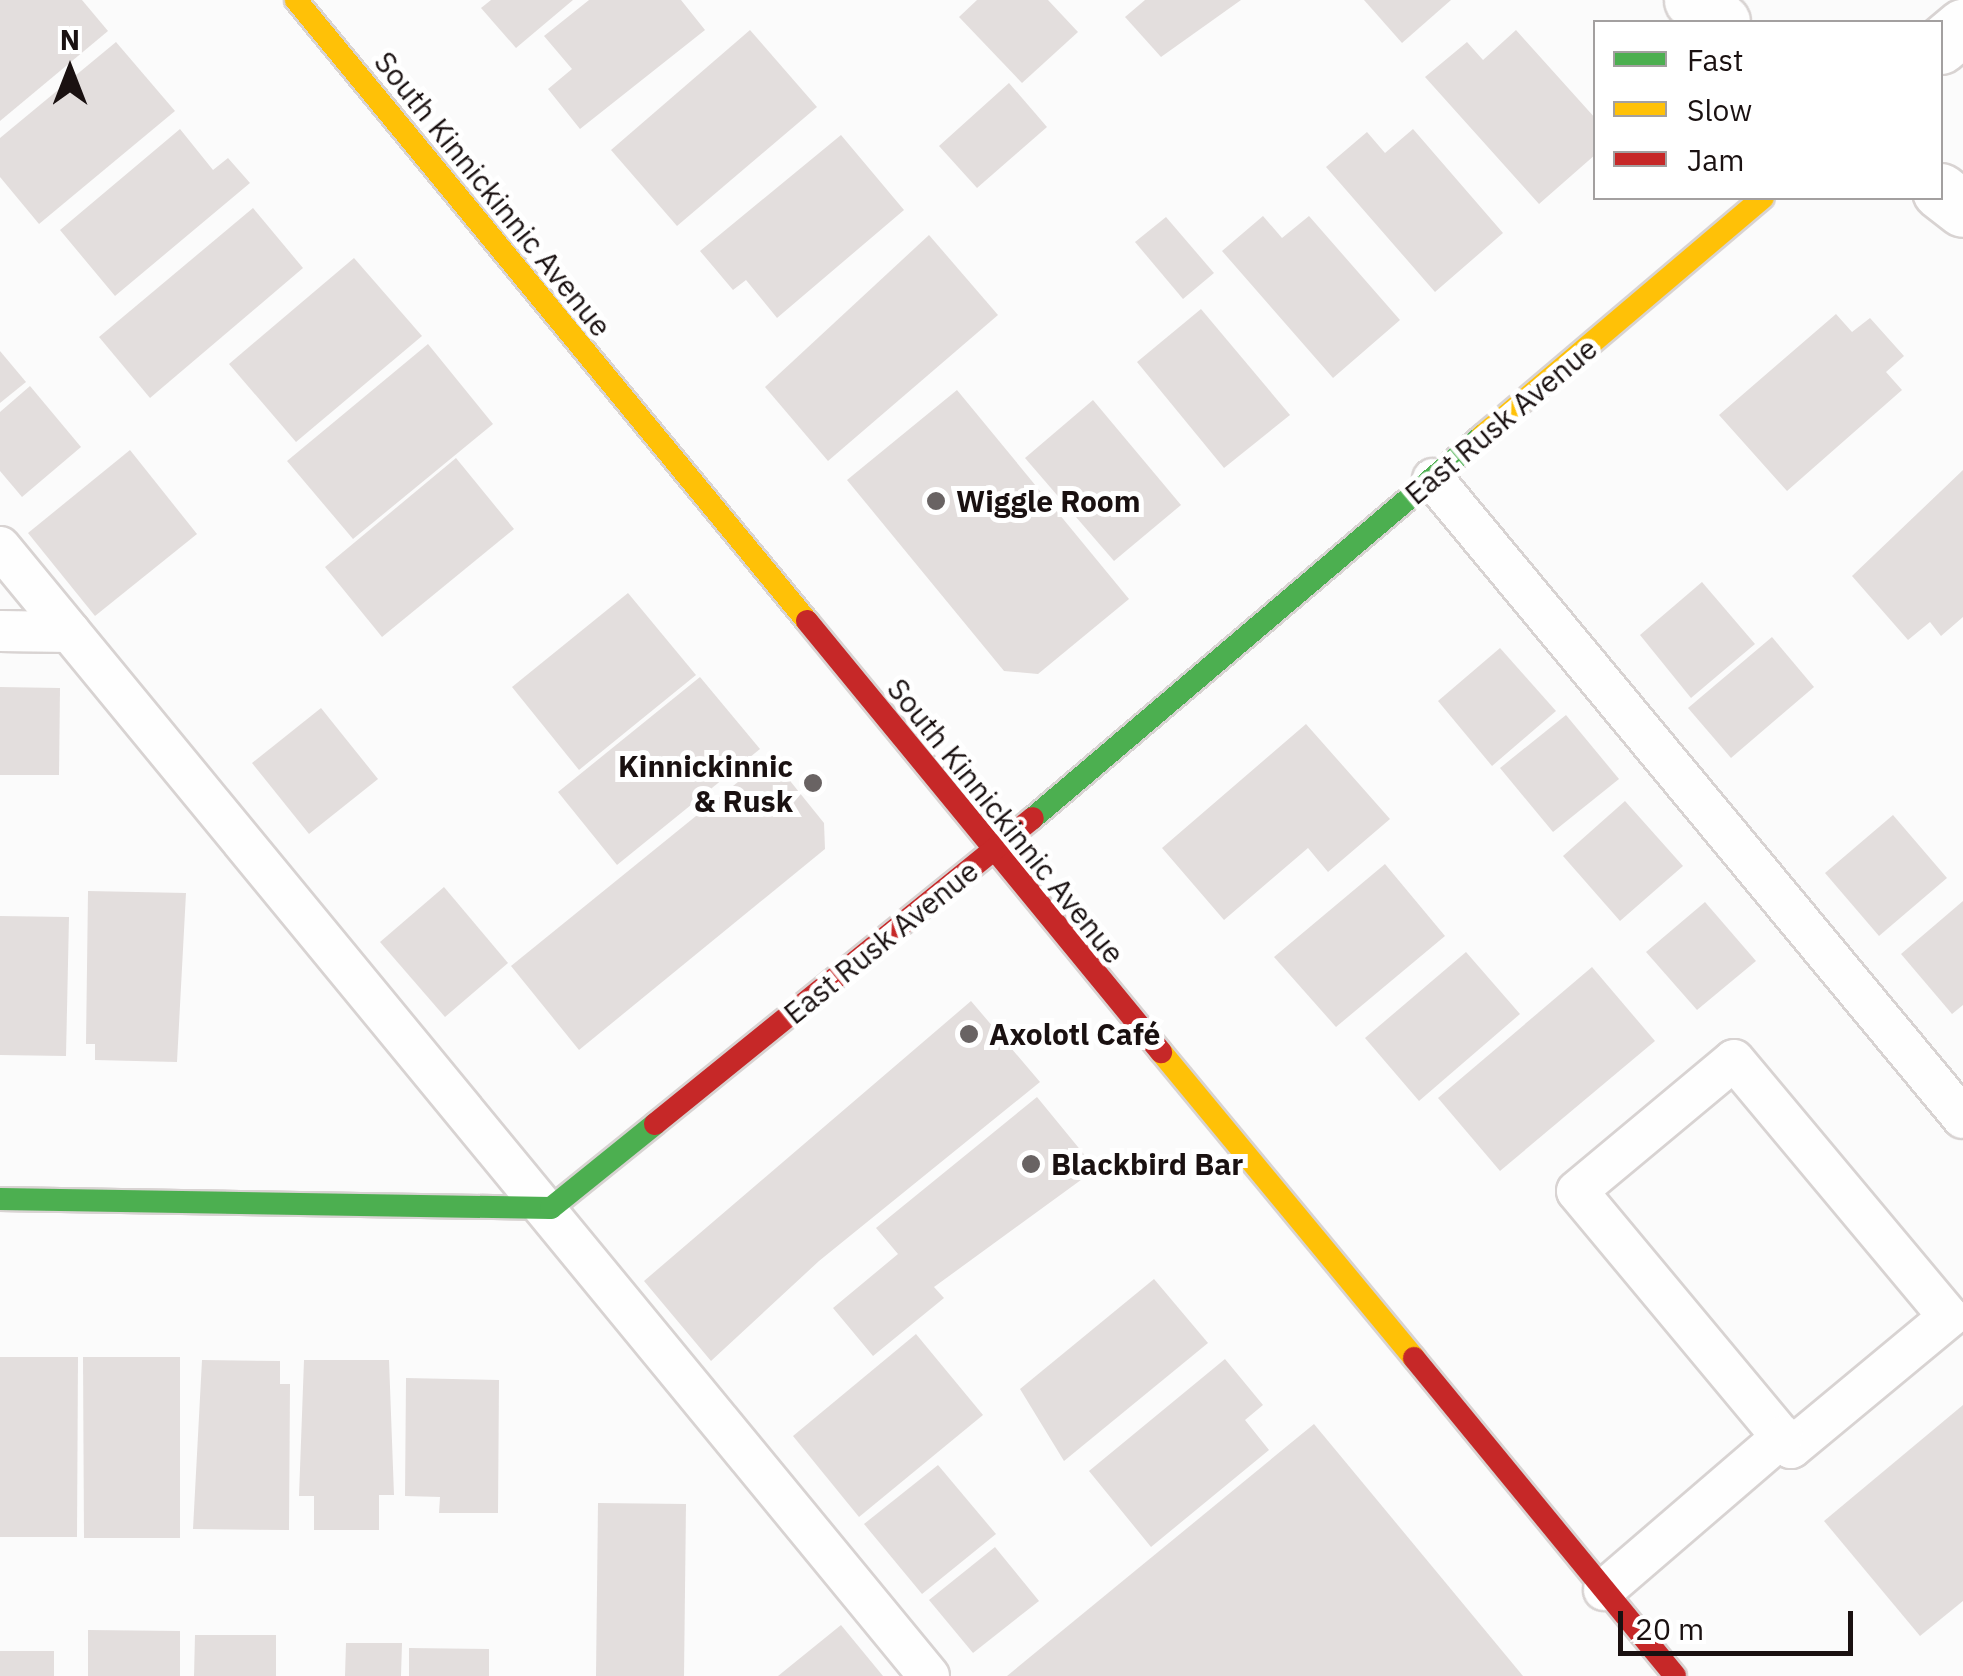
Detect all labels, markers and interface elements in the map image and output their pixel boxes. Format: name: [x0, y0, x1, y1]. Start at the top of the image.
north arrow: [20, 20, 120, 120]
legend: [1593, 20, 1943, 200]
text: N: [60, 21, 80, 58]
text: Fast: [1687, 40, 1744, 79]
street label: South Kinnickinnic Avenue: [367, 44, 619, 344]
text: Slow: [1687, 90, 1752, 129]
text: Jam: [1687, 140, 1745, 179]
street label: East Rusk Avenue: [1398, 330, 1604, 512]
place label: Wiggle Room: [956, 483, 1141, 519]
marker: Wiggle Room: [925, 490, 947, 512]
street label: South Kinnickinnic Avenue: [880, 671, 1132, 971]
place label: Kinnickinnic & Rusk: [618, 748, 793, 818]
marker: Kinnickinnic & Rusk: [802, 772, 824, 794]
street label: East Rusk Avenue: [777, 853, 985, 1031]
place label: Axolotl Café: [989, 1016, 1160, 1052]
marker: Axolotl Café: [958, 1023, 980, 1045]
place label: Blackbird Bar: [1051, 1146, 1243, 1182]
marker: Blackbird Bar: [1020, 1153, 1042, 1175]
scale bar: [1623, 1591, 1858, 1653]
text: 20 m: [1635, 1609, 1704, 1648]

